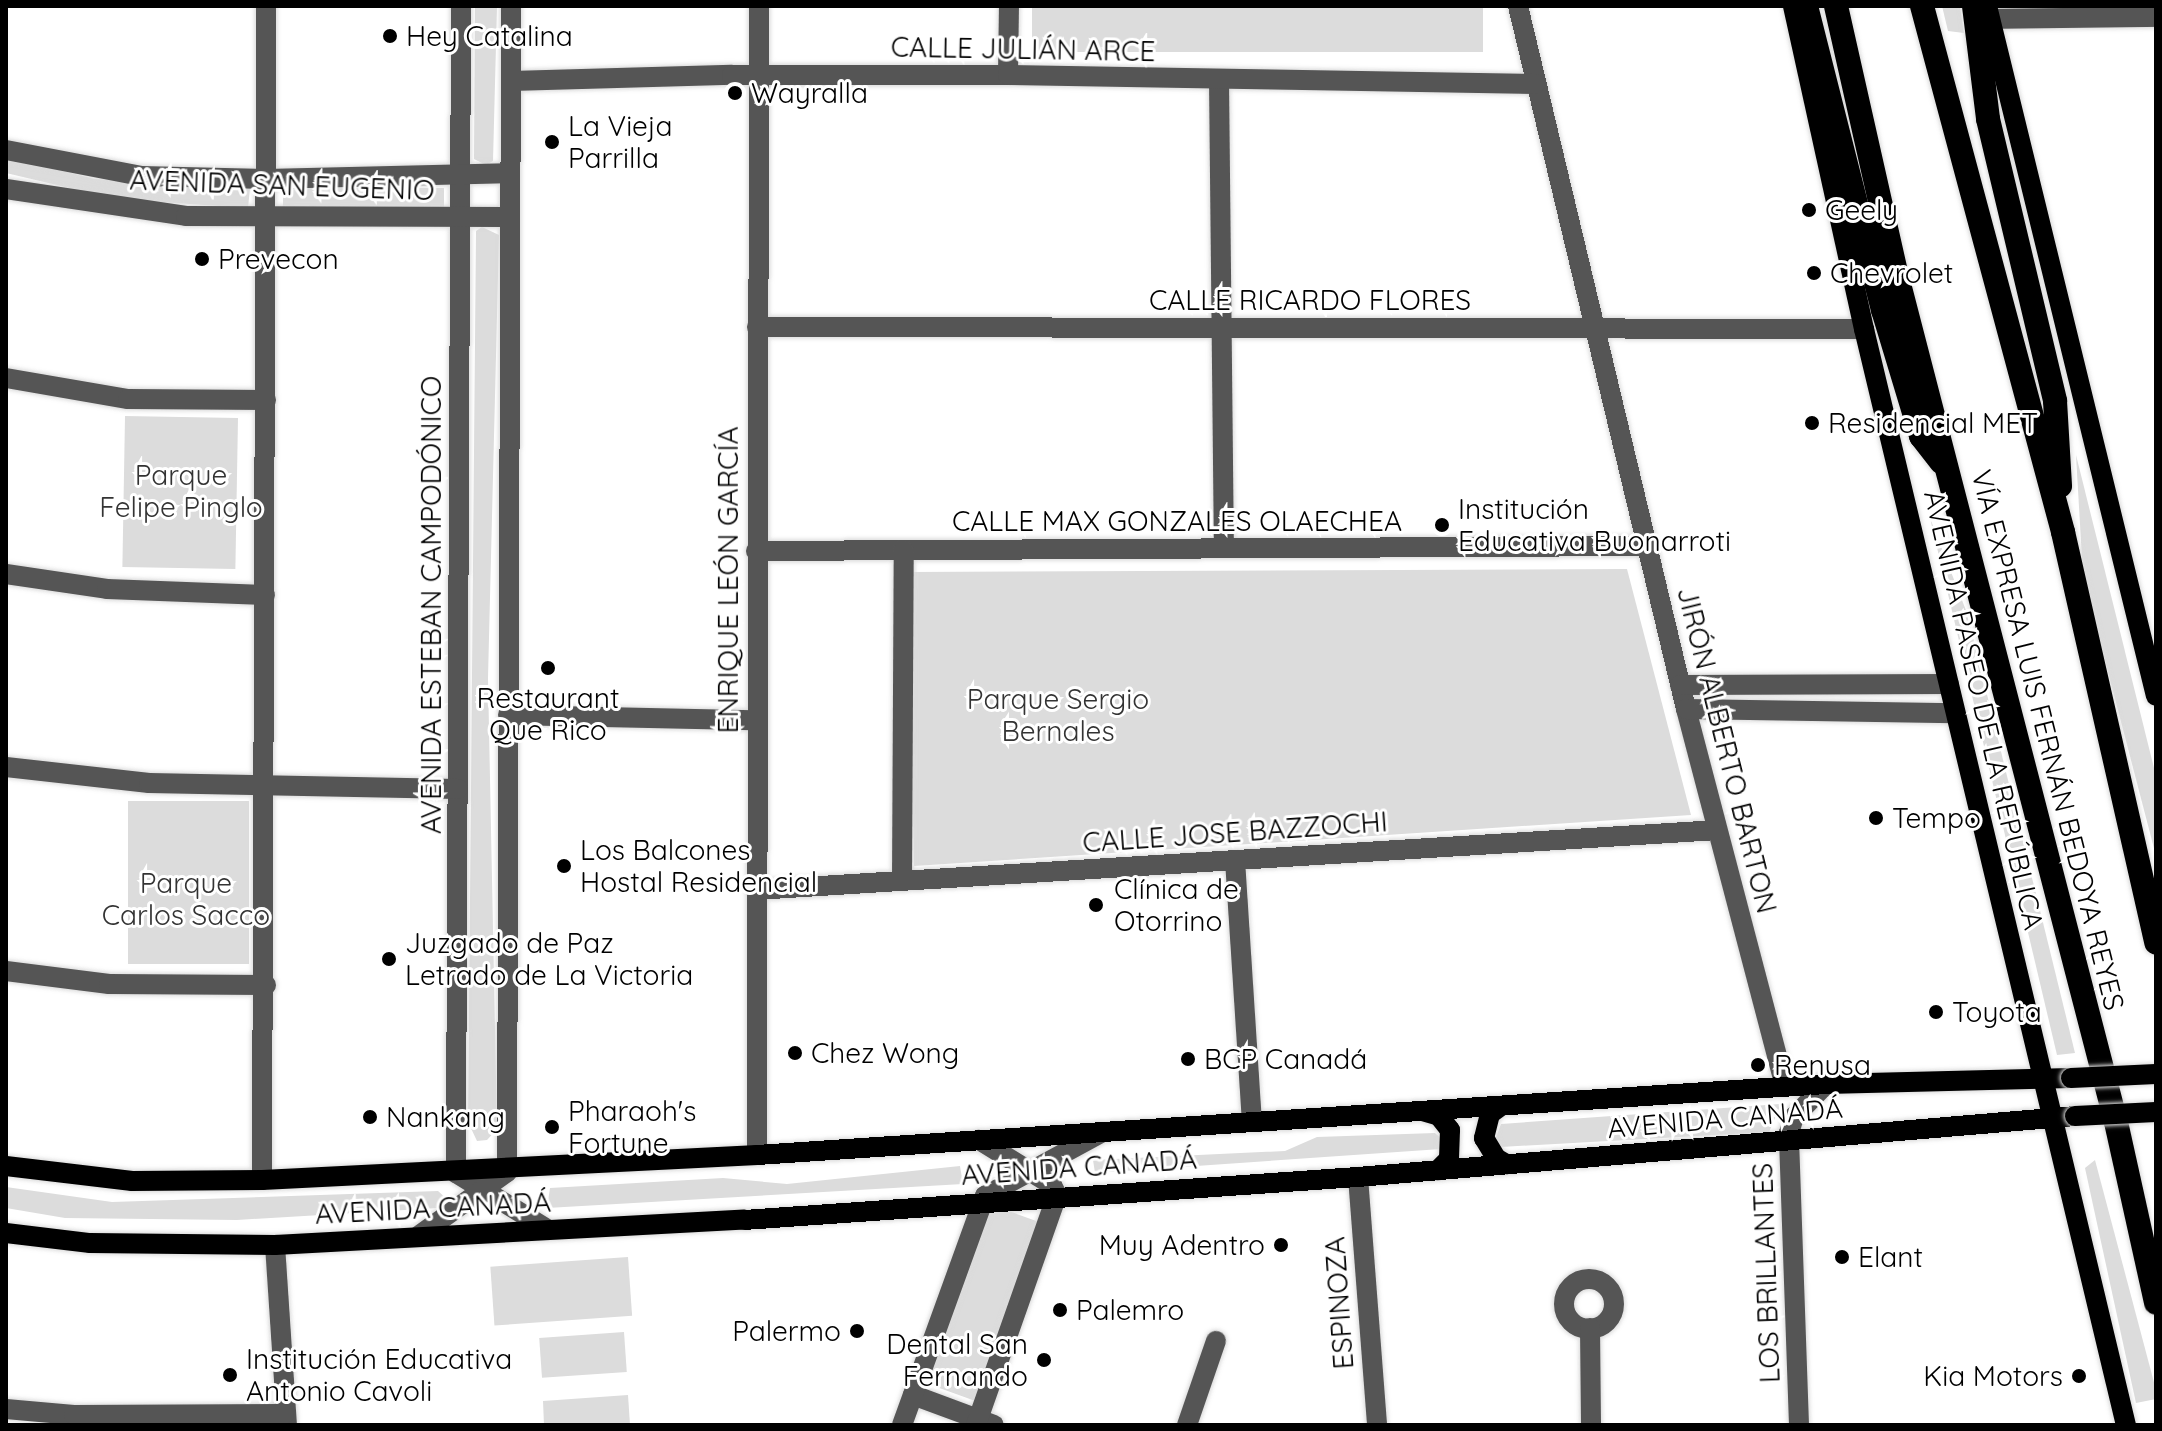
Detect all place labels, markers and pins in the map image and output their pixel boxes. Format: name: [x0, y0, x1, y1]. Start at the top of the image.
place label: Hey Catalina: [406, 19, 573, 53]
marker: Hey Catalina: [381, 27, 399, 45]
place label: Wayralla: [751, 76, 868, 110]
marker: Wayralla: [726, 84, 744, 102]
place label: La Vieja Parrilla: [568, 109, 672, 175]
marker: La Vieja Parrilla: [543, 133, 561, 151]
place label: Geely: [1825, 193, 1898, 227]
marker: Geely: [1800, 201, 1818, 219]
place label: Prevecon: [218, 242, 339, 276]
marker: Prevecon: [193, 250, 211, 268]
place label: Chevrolet: [1830, 256, 1953, 290]
marker: Chevrolet: [1805, 264, 1823, 282]
place label: Residencial MET: [1828, 406, 2038, 440]
marker: Residencial MET: [1803, 414, 1821, 432]
place label: Institución Educativa Buonarroti: [1458, 492, 1731, 558]
marker: Institución Educativa Buonarroti: [1433, 516, 1451, 534]
marker: Restaurant Que Rico: [539, 659, 557, 677]
place label: Restaurant Que Rico: [477, 681, 619, 747]
place label: Tempo: [1892, 801, 1981, 835]
marker: Tempo: [1867, 809, 1885, 827]
place label: Los Balcones Hostal Residencial: [580, 833, 817, 899]
marker: Los Balcones Hostal Residencial: [555, 857, 573, 875]
place label: Clínica de Otorrino: [1114, 872, 1239, 938]
marker: Clínica de Otorrino: [1085, 894, 1107, 916]
place label: Juzgado de Paz Letrado de La Victoria: [405, 926, 693, 992]
marker: Juzgado de Paz Letrado de La Victoria: [380, 950, 398, 968]
place label: Toyota: [1952, 995, 2042, 1029]
marker: Toyota: [1927, 1003, 1945, 1021]
place label: Chez Wong: [811, 1036, 959, 1070]
place label: BCP Canadá: [1204, 1042, 1367, 1076]
marker: Chez Wong: [786, 1044, 804, 1062]
place label: Renusa: [1774, 1048, 1871, 1082]
marker: BCP Canadá: [1179, 1050, 1197, 1068]
marker: Renusa: [1749, 1056, 1767, 1074]
place label: Pharaoh's Fortune: [568, 1094, 696, 1160]
place label: Nankang: [386, 1100, 505, 1134]
marker: Nankang: [361, 1108, 379, 1126]
marker: Pharaoh's Fortune: [543, 1118, 561, 1136]
place label: Muy Adentro: [1099, 1228, 1265, 1262]
marker: Muy Adentro: [1272, 1236, 1290, 1254]
place label: Elant: [1858, 1240, 1923, 1274]
marker: Elant: [1833, 1248, 1851, 1266]
place label: Palemro: [1076, 1293, 1184, 1327]
marker: Palemro: [1051, 1301, 1069, 1319]
place label: Palermo: [732, 1314, 841, 1348]
marker: Palermo: [848, 1322, 866, 1340]
place label: Dental San Fernando: [886, 1327, 1028, 1393]
place label: Institución Educativa Antonio Cavoli: [246, 1342, 512, 1408]
marker: Dental San Fernando: [1035, 1351, 1053, 1369]
place label: Kia Motors: [1923, 1359, 2063, 1393]
marker: Institución Educativa Antonio Cavoli: [221, 1366, 239, 1384]
marker: Kia Motors: [2070, 1367, 2088, 1385]

